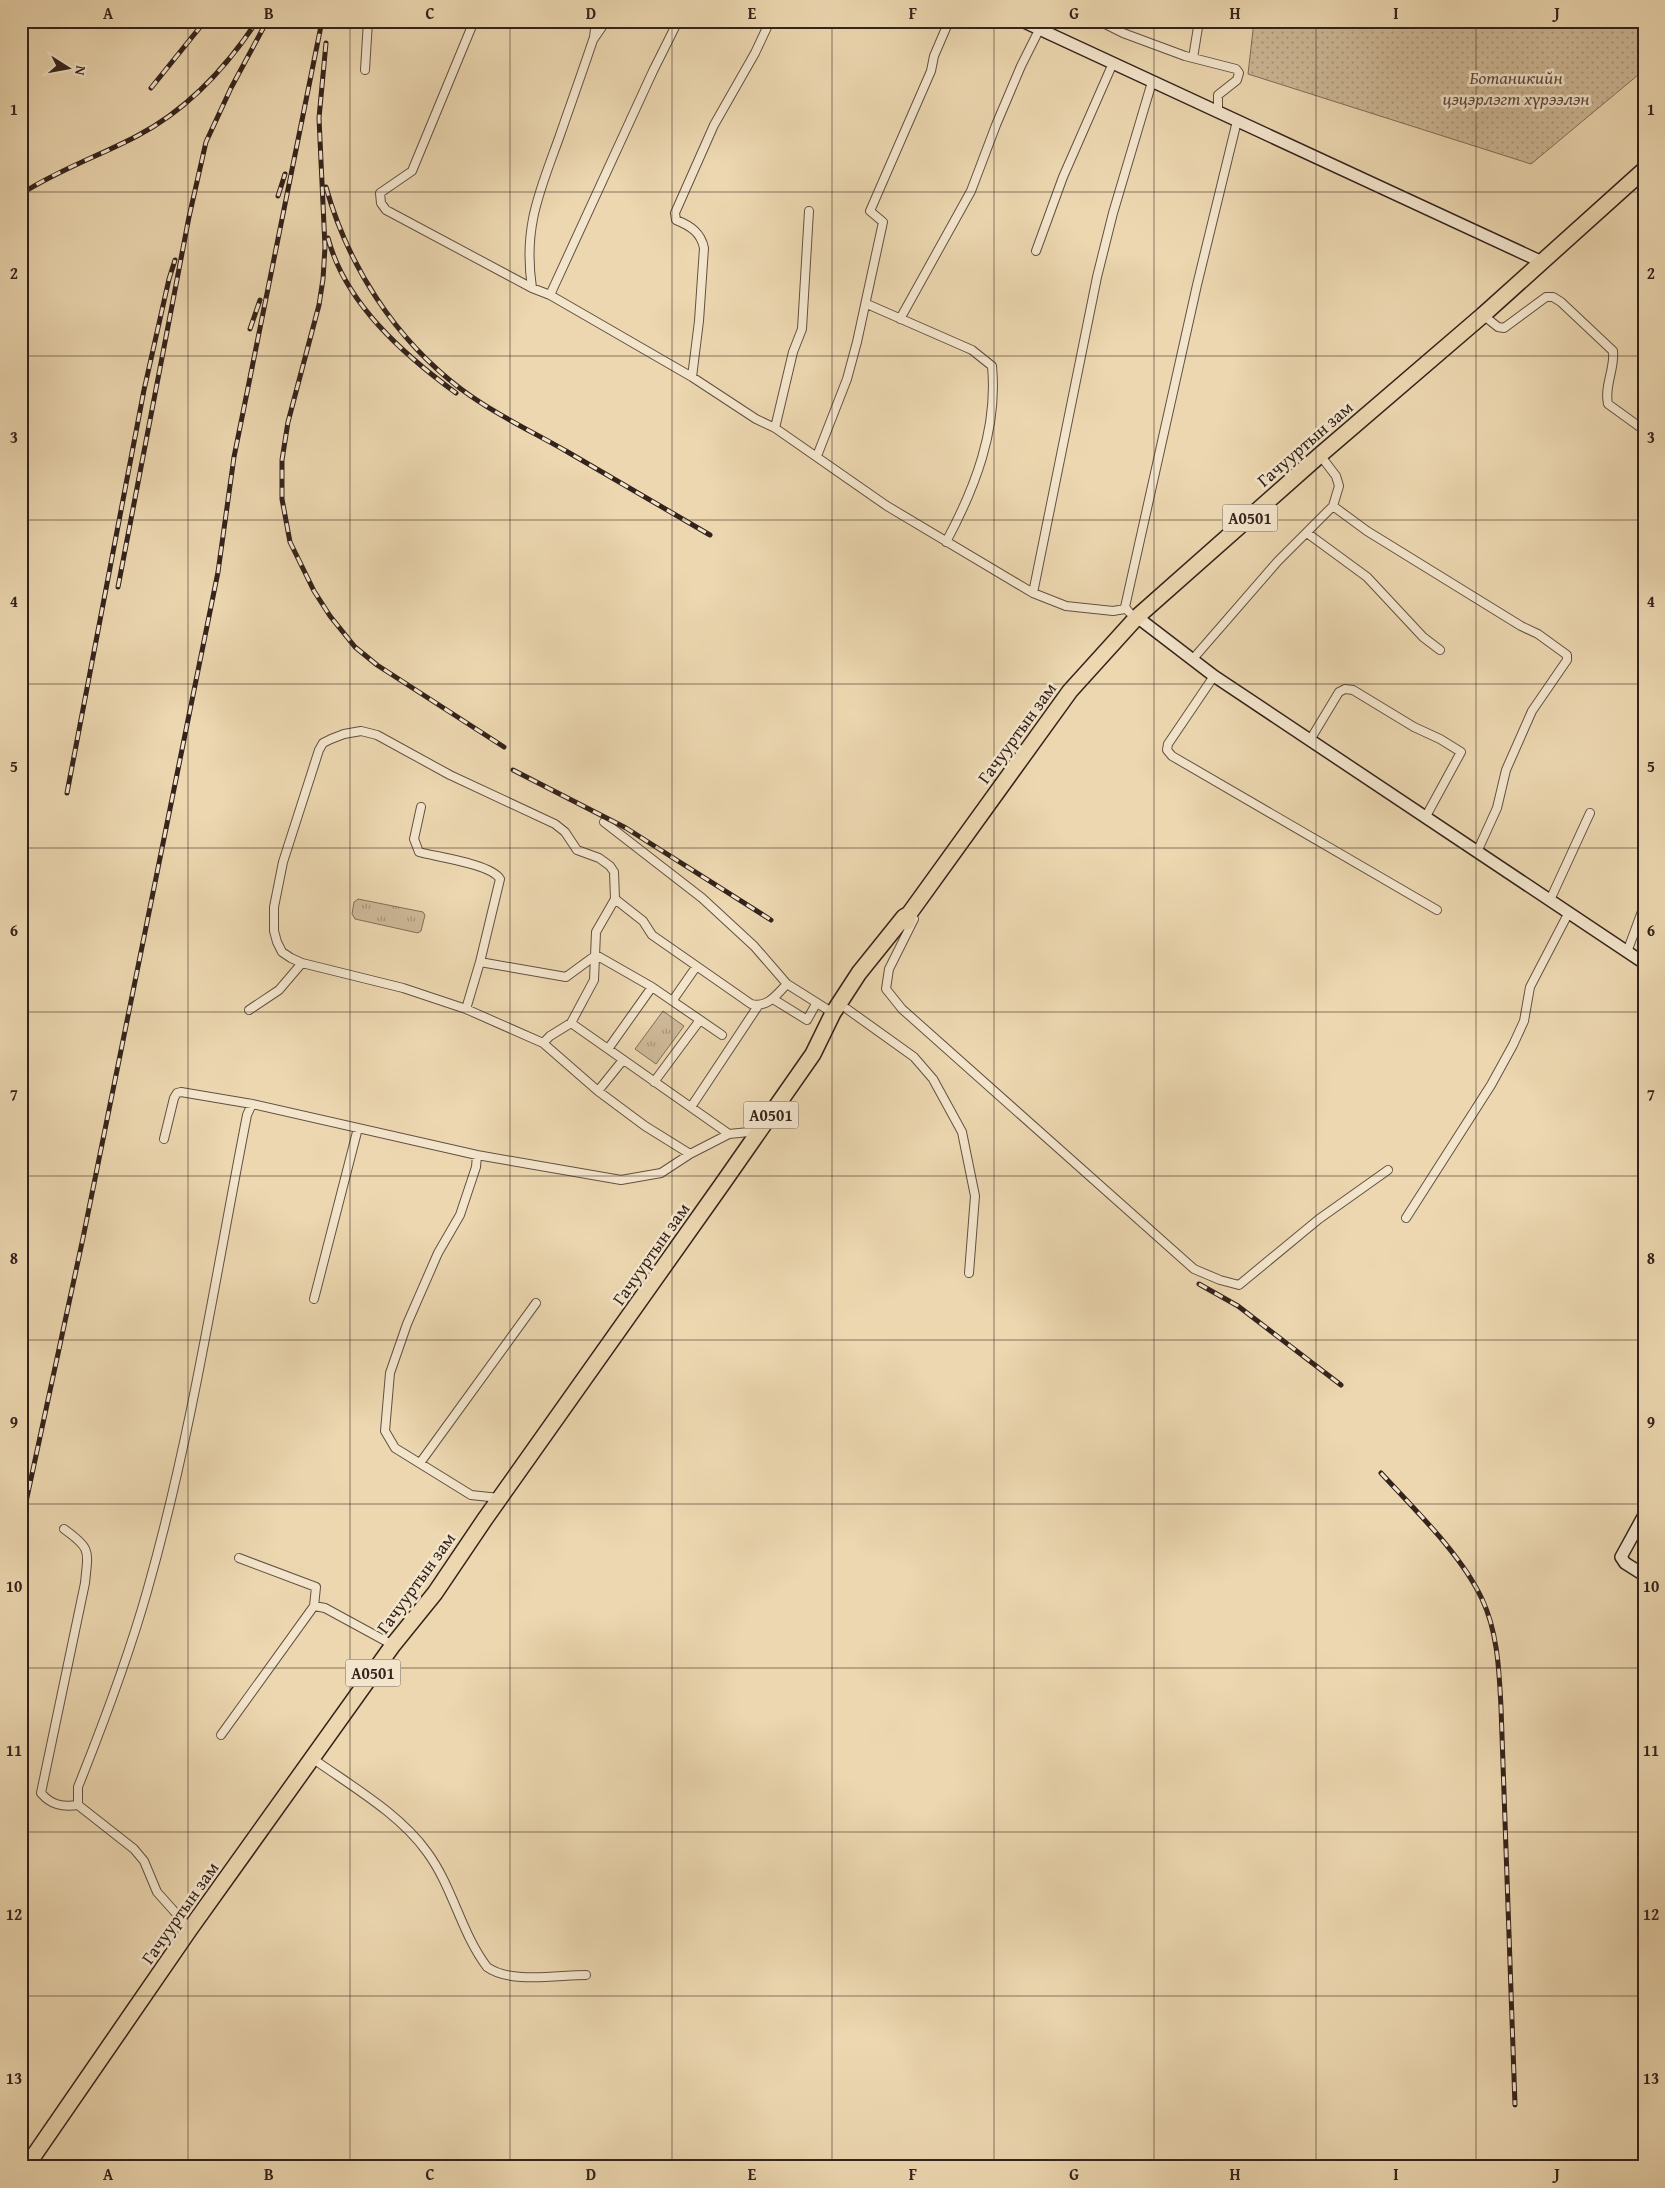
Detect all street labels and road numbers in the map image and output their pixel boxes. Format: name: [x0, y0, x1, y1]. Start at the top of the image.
street label: Гачууртын зам: [1251, 394, 1359, 493]
road number: A0501: [1222, 504, 1278, 532]
street label: Гачууртын зам: [970, 676, 1063, 789]
road number: A0501: [744, 1102, 798, 1128]
street label: Гачууртын зам: [605, 1197, 696, 1311]
street label: Гачууртын зам: [369, 1526, 462, 1639]
road number: A0501: [346, 1660, 400, 1686]
street label: Гачууртын зам: [134, 1856, 225, 1970]

